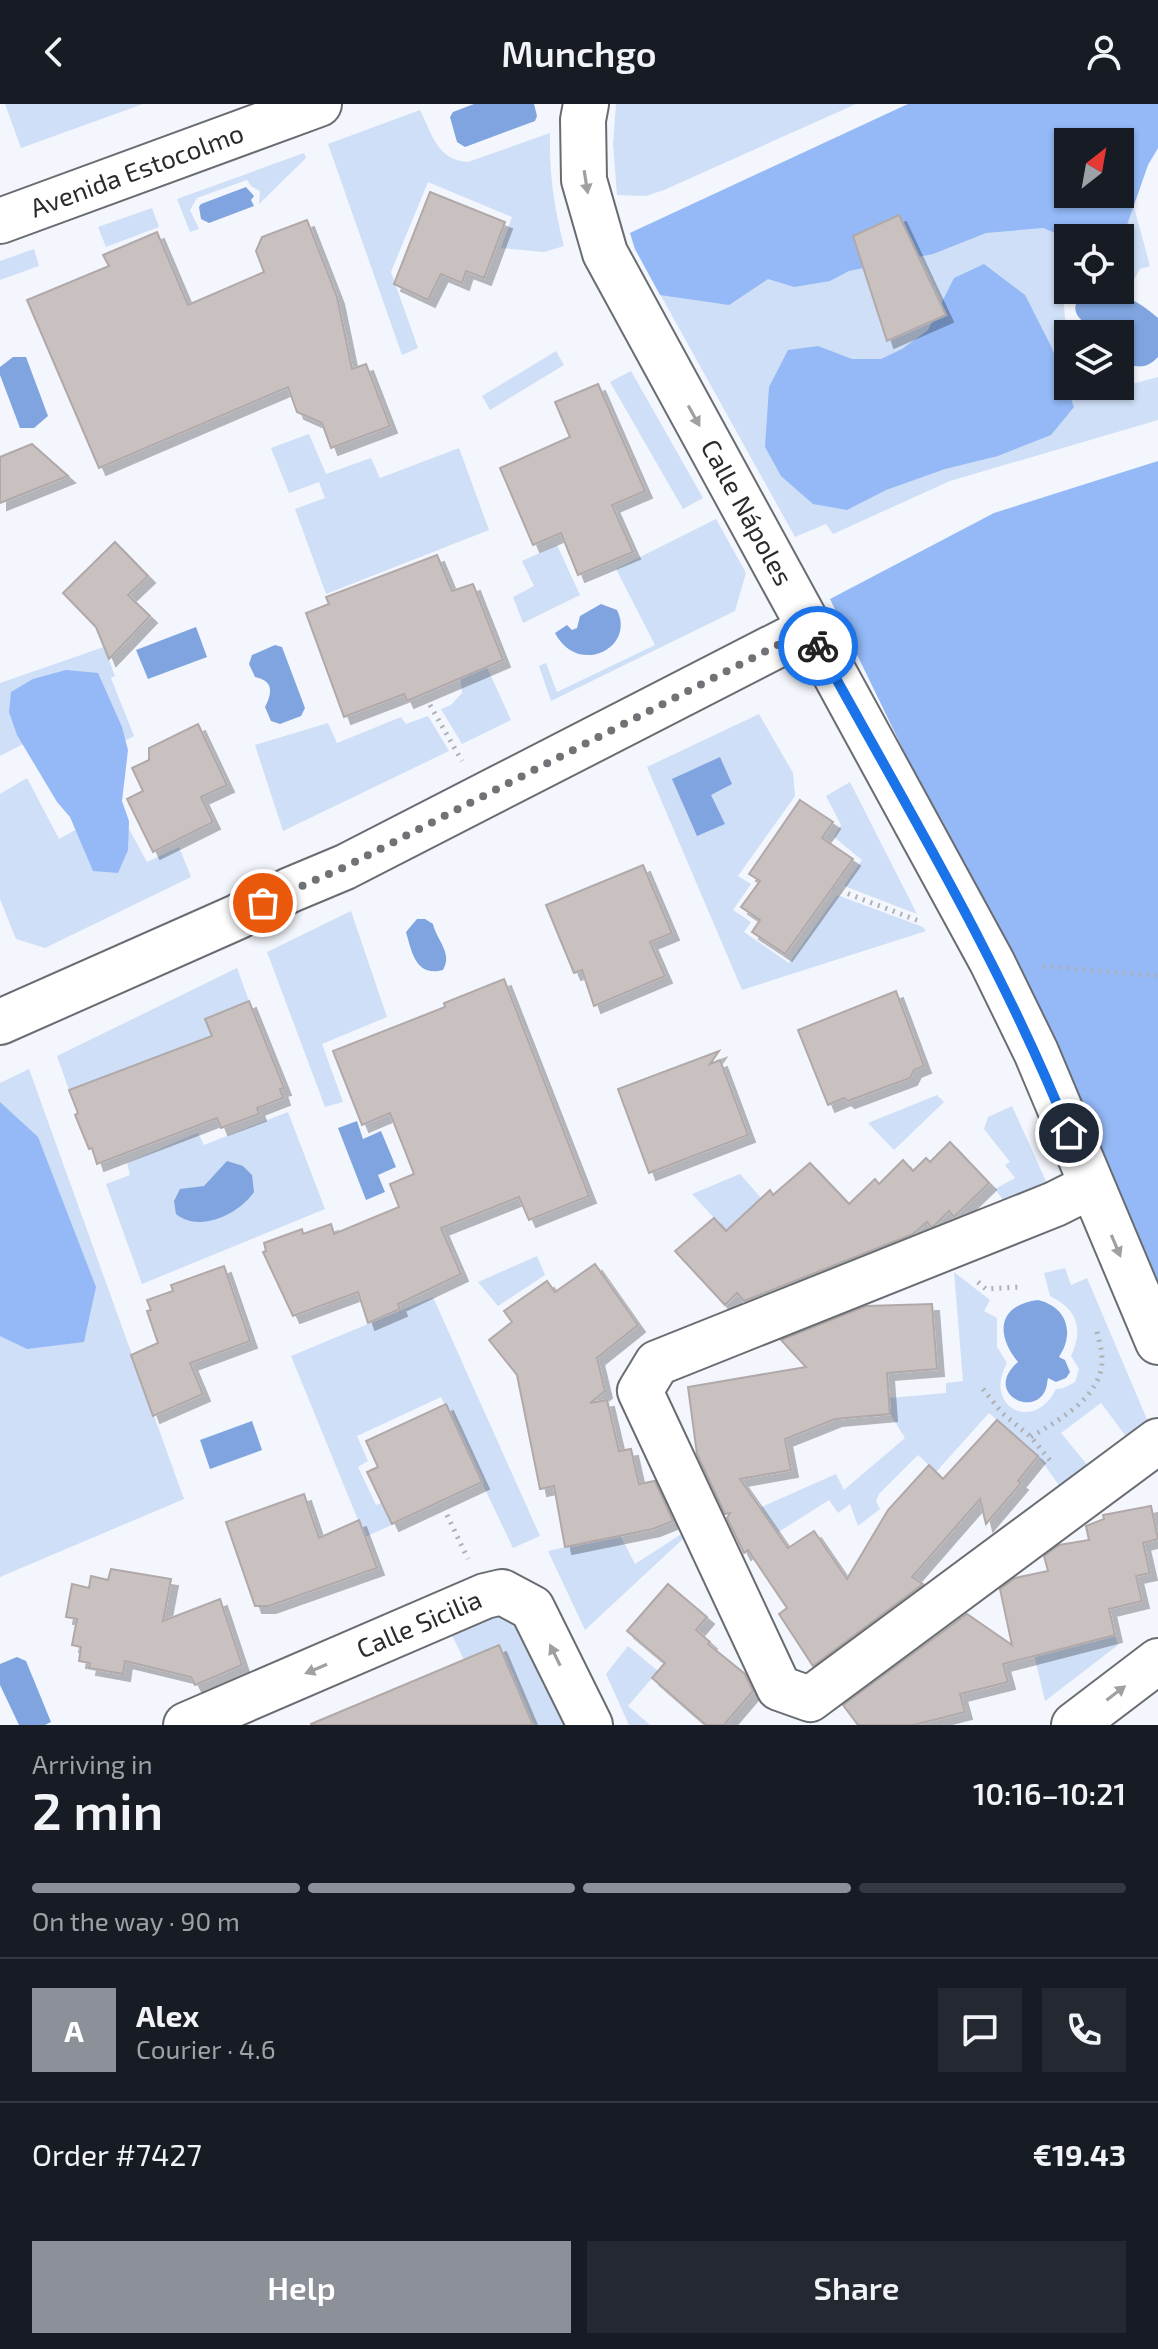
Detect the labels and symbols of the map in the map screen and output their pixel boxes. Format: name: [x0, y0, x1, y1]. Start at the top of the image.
street label: Avenida Estocolmo: [26, 116, 247, 223]
north arrow: [1054, 128, 1134, 208]
one-way arrow: [580, 169, 593, 194]
one-way arrow: [687, 405, 701, 427]
street label: Calle Nápoles: [696, 433, 800, 590]
courier: [778, 606, 858, 686]
pin: [229, 869, 297, 937]
pin: [1035, 1099, 1103, 1167]
one-way arrow: [1110, 1234, 1123, 1258]
street label: Calle Sicilia: [351, 1582, 486, 1664]
one-way arrow: [548, 1644, 562, 1667]
one-way arrow: [304, 1663, 327, 1676]
one-way arrow: [1106, 1685, 1126, 1701]

